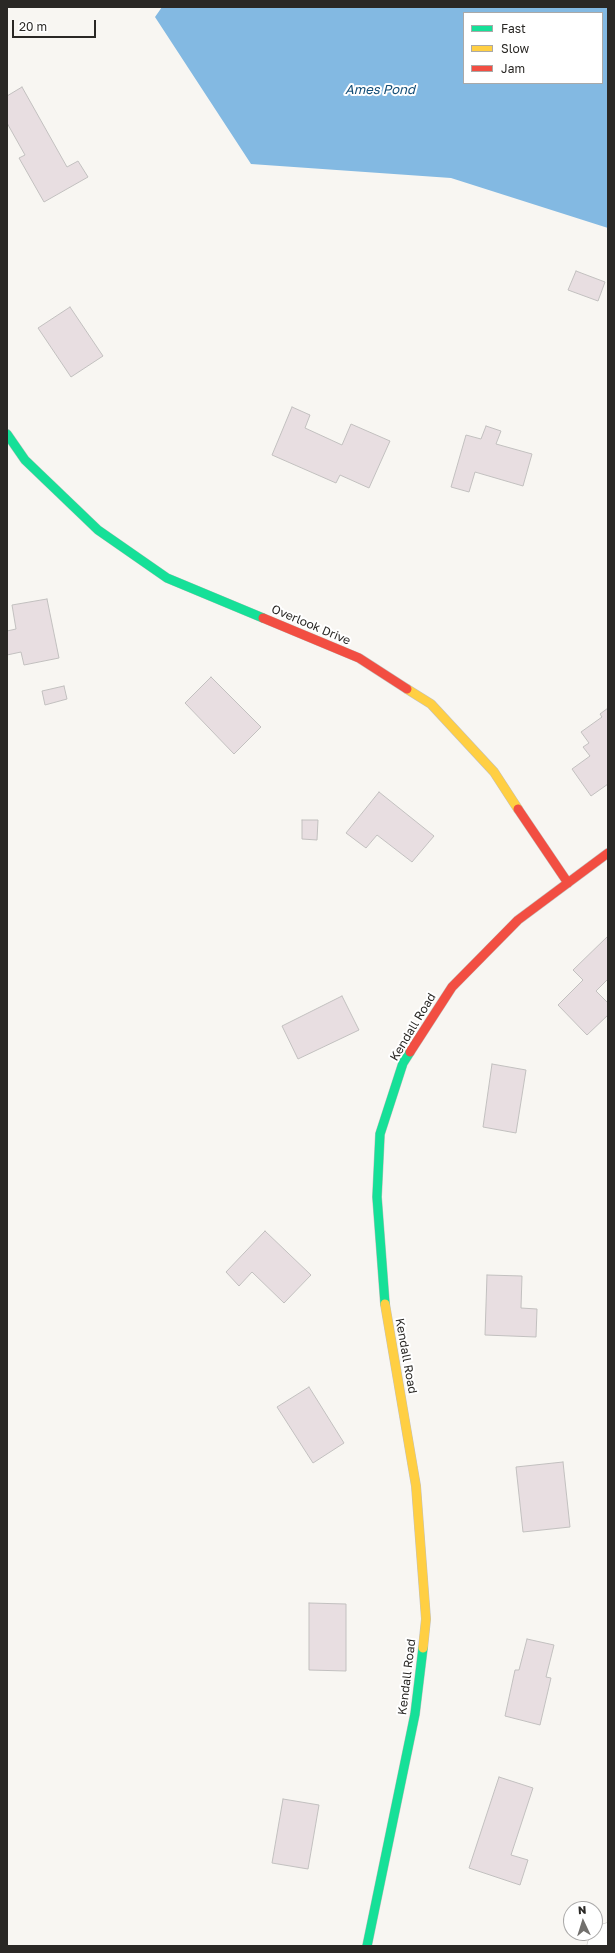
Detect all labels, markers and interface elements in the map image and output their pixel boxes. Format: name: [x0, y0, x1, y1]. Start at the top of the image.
scale bar: [14, 12, 98, 38]
legend: [463, 12, 603, 84]
text: 20 m: [19, 19, 47, 34]
text: Fast: [501, 21, 526, 36]
text: Slow: [501, 41, 529, 56]
text: Jam: [501, 61, 525, 76]
water label: Ames Pond: [345, 82, 415, 98]
street label: Overlook Drive: [269, 602, 353, 648]
street label: Kendall Road: [387, 990, 439, 1064]
street label: Kendall Road: [392, 1317, 420, 1395]
street label: Kendall Road: [395, 1638, 419, 1716]
north arrow: [563, 1901, 603, 1941]
text: N: [578, 1903, 587, 1916]

